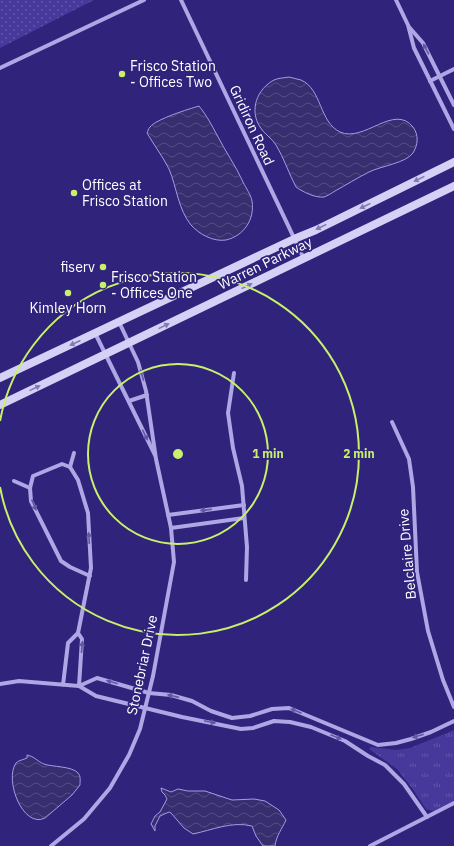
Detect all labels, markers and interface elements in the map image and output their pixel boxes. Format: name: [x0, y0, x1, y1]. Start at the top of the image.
one-way arrow: [423, 43, 429, 55]
place label: Frisco Station - Offices Two: [130, 57, 216, 91]
marker: Frisco Station - Offices Two: [117, 69, 127, 79]
street label: Gridiron Road: [226, 82, 278, 168]
place label: Offices at Frisco Station: [82, 176, 168, 210]
one-way arrow: [413, 176, 425, 182]
marker: Offices at Frisco Station: [69, 188, 79, 198]
one-way arrow: [359, 203, 371, 209]
one-way arrow: [316, 224, 327, 230]
street label: Warren Parkway: [215, 232, 315, 294]
place label: fiserv: [60, 258, 95, 276]
marker: fiserv: [98, 262, 108, 272]
place label: Frisco Station - Offices One: [111, 268, 197, 302]
marker: Frisco Station - Offices One: [98, 280, 108, 290]
one-way arrow: [241, 283, 253, 289]
marker: Kimley Horn: [63, 288, 73, 298]
place label: Kimley Horn: [29, 299, 107, 317]
one-way arrow: [159, 323, 170, 329]
one-way arrow: [69, 339, 81, 346]
one-way arrow: [139, 369, 145, 381]
one-way arrow: [29, 385, 41, 391]
one-way arrow: [142, 429, 148, 441]
text: 1 min: [252, 446, 284, 461]
text: 2 min: [343, 446, 375, 461]
centre of rings: [171, 447, 185, 461]
one-way arrow: [30, 499, 37, 511]
one-way arrow: [200, 507, 212, 513]
street label: Belclaire Drive: [394, 508, 420, 600]
one-way arrow: [86, 532, 93, 544]
street label: Stonebriar Drive: [123, 613, 161, 717]
one-way arrow: [78, 641, 85, 653]
one-way arrow: [105, 679, 117, 685]
one-way arrow: [166, 692, 179, 698]
one-way arrow: [291, 708, 302, 714]
one-way arrow: [204, 720, 217, 726]
one-way arrow: [331, 734, 342, 740]
one-way arrow: [412, 734, 424, 740]

